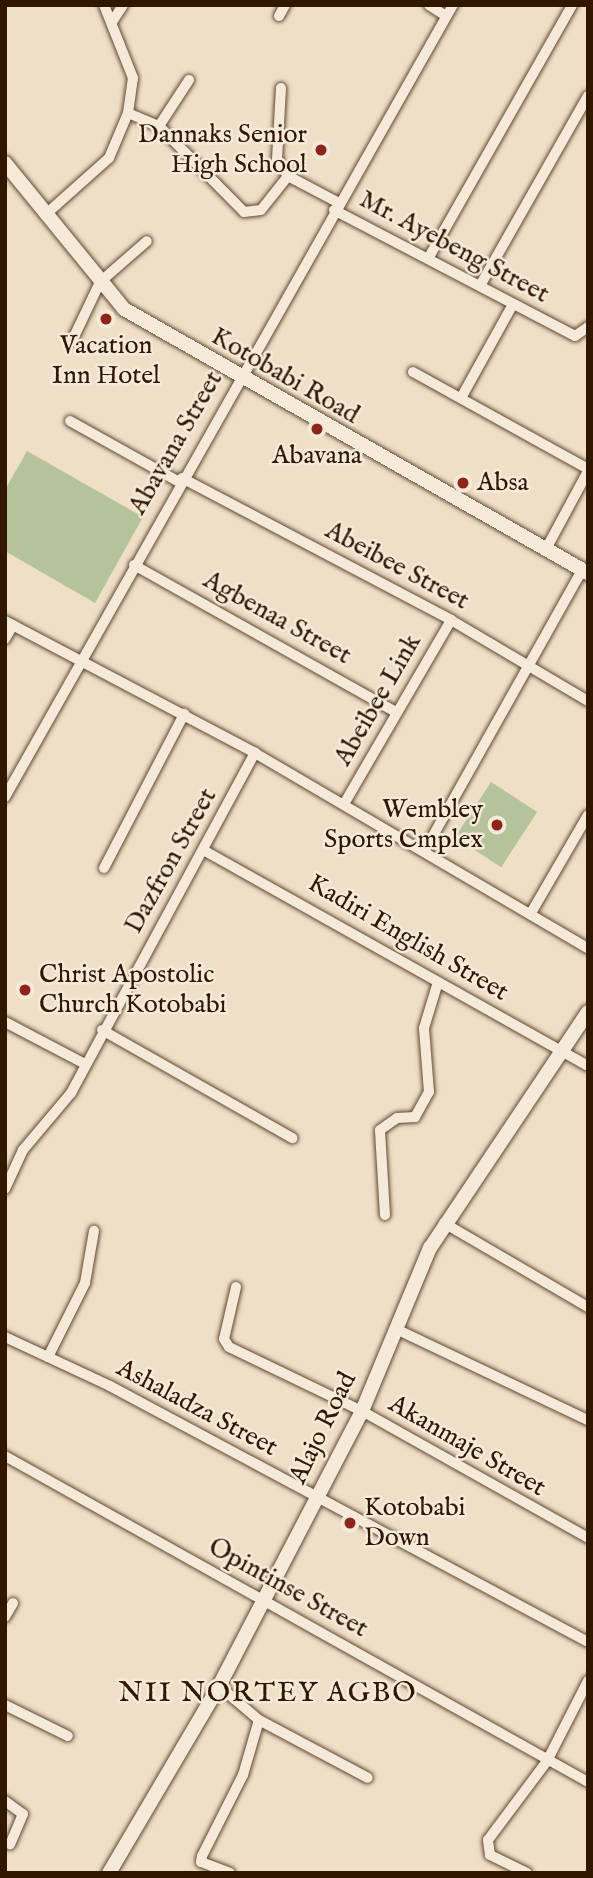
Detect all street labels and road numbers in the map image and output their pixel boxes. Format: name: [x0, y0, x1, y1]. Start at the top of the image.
street label: Mr. Ayebeng Street: [354, 184, 554, 310]
street label: Kotobabi Road: [205, 321, 365, 431]
street label: Abavana Street: [122, 366, 230, 520]
street label: Abeibee Street: [320, 515, 474, 617]
street label: Agbenaa Street: [198, 565, 356, 671]
street label: Abeibee Link: [328, 629, 428, 771]
street label: Dazfron Street: [118, 783, 224, 939]
street label: Kadiri English Street: [302, 868, 514, 1008]
street label: Ashaladza Street: [111, 1353, 283, 1463]
street label: Alajo Road: [283, 1367, 363, 1489]
street label: Akanmaje Street: [383, 1388, 551, 1504]
street label: Opintinse Street: [203, 1531, 373, 1645]

